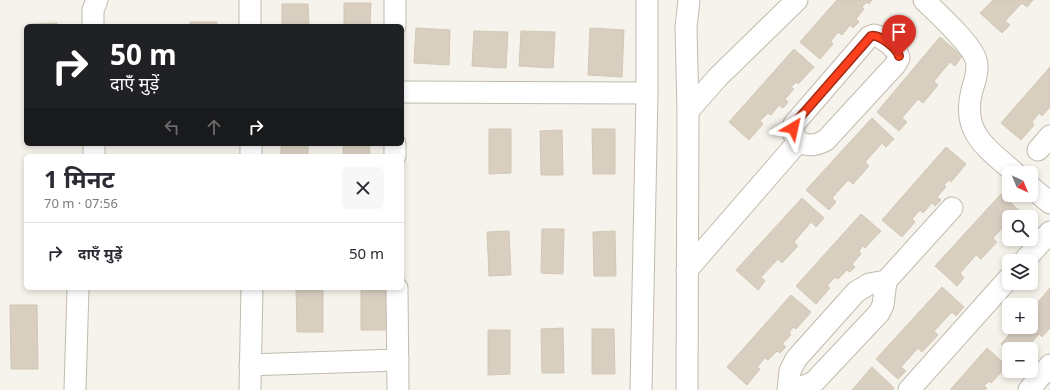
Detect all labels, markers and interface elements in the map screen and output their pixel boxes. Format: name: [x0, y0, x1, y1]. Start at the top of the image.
pin: [882, 15, 916, 56]
icon: arrive: [888, 21, 910, 43]
text: 50 m: [110, 35, 177, 73]
icon: right: [44, 40, 96, 92]
text: दाएँ मुड़ें: [110, 71, 159, 95]
position arrow: [772, 107, 814, 149]
icon: left: [161, 116, 183, 138]
icon: ahead: [203, 116, 225, 138]
icon: right: [245, 116, 267, 138]
text: 1 मिनट: [44, 162, 114, 195]
north arrow: [1002, 166, 1038, 202]
map controls: [1002, 166, 1038, 378]
button: close: [342, 167, 384, 209]
text: 70 m · 07:56: [44, 194, 118, 212]
button: search: [1002, 210, 1038, 246]
icon: right: [44, 242, 66, 264]
text: दाएँ मुड़ें: [78, 243, 122, 263]
text: 50 m: [349, 243, 384, 263]
button: layers: [1002, 254, 1038, 290]
button: +: [1002, 298, 1038, 334]
button: −: [1002, 342, 1038, 378]

